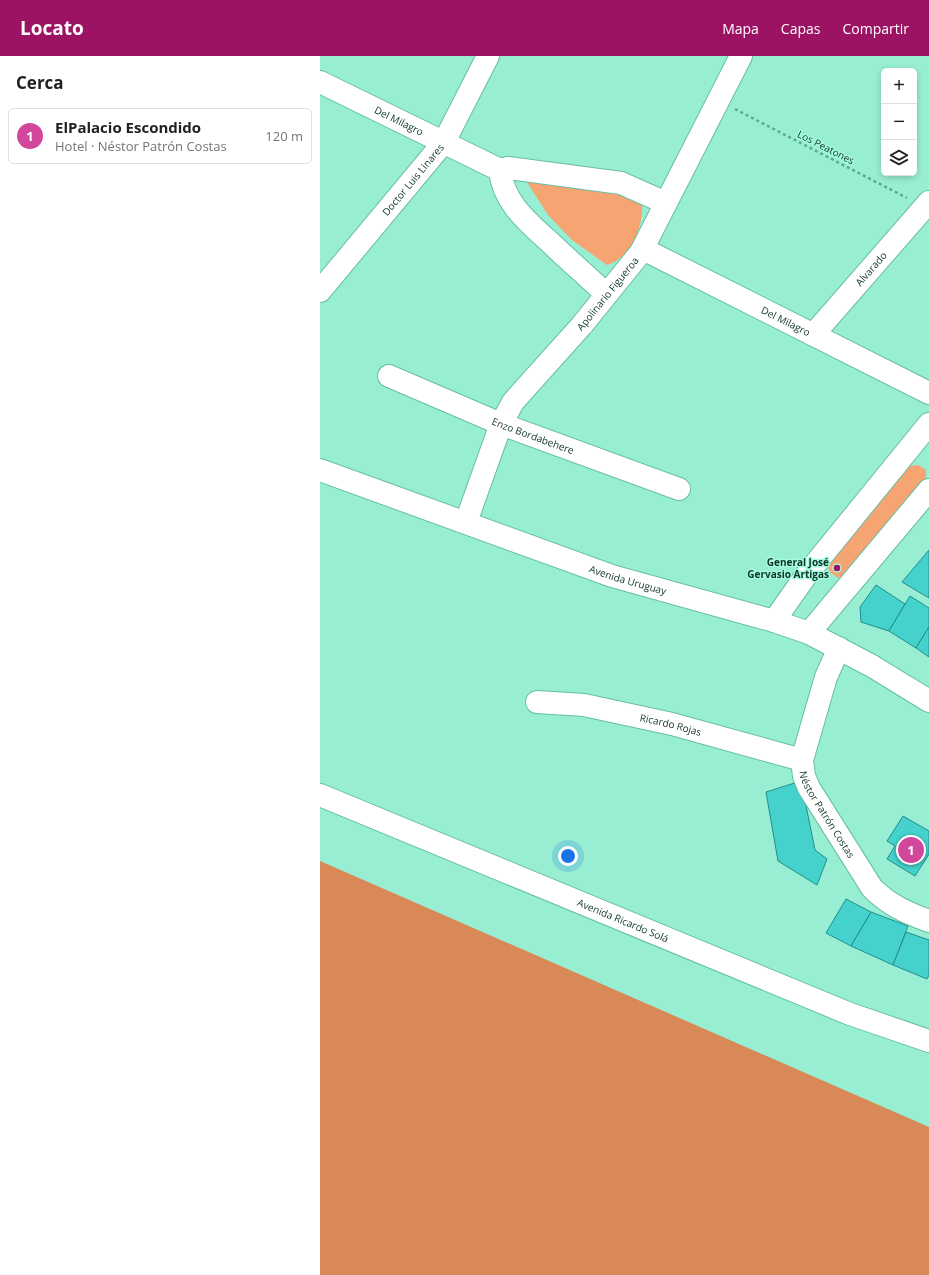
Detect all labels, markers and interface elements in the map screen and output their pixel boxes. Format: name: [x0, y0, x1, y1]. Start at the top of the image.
text: Locato: [20, 15, 84, 41]
text: Mapa: [722, 19, 759, 38]
text: Capas: [781, 19, 820, 38]
text: Compartir: [842, 19, 909, 38]
map controls: [881, 68, 917, 176]
button: +: [881, 68, 917, 104]
text: Cerca: [16, 71, 64, 94]
street label: Del Milagro: [372, 103, 426, 139]
button: −: [881, 104, 917, 140]
text: ElPalacio Escondido: [55, 117, 201, 137]
text: 1: [26, 127, 34, 145]
text: 120 m: [265, 127, 303, 145]
street label: Los Peatones: [795, 127, 857, 167]
text: Hotel · Néstor Patrón Costas: [55, 137, 227, 155]
street label: Doctor Luis Linares: [379, 140, 447, 218]
button: layers: [881, 140, 917, 176]
street label: Alvarado: [852, 249, 890, 289]
street label: Apolinario Figueroa: [573, 254, 642, 333]
street label: Del Milagro: [759, 303, 813, 339]
street label: Enzo Bordabehere: [490, 414, 576, 457]
place label: General José Gervasio Artigas: [747, 555, 829, 581]
street label: Avenida Uruguay: [588, 561, 669, 598]
marker: General José Gervasio Artigas: [832, 563, 842, 573]
street label: Ricardo Rojas: [639, 710, 703, 739]
street label: Néstor Patrón Costas: [796, 770, 858, 861]
pin: 1: [898, 835, 924, 865]
your location: [558, 846, 578, 866]
street label: Avenida Ricardo Solá: [575, 895, 671, 945]

